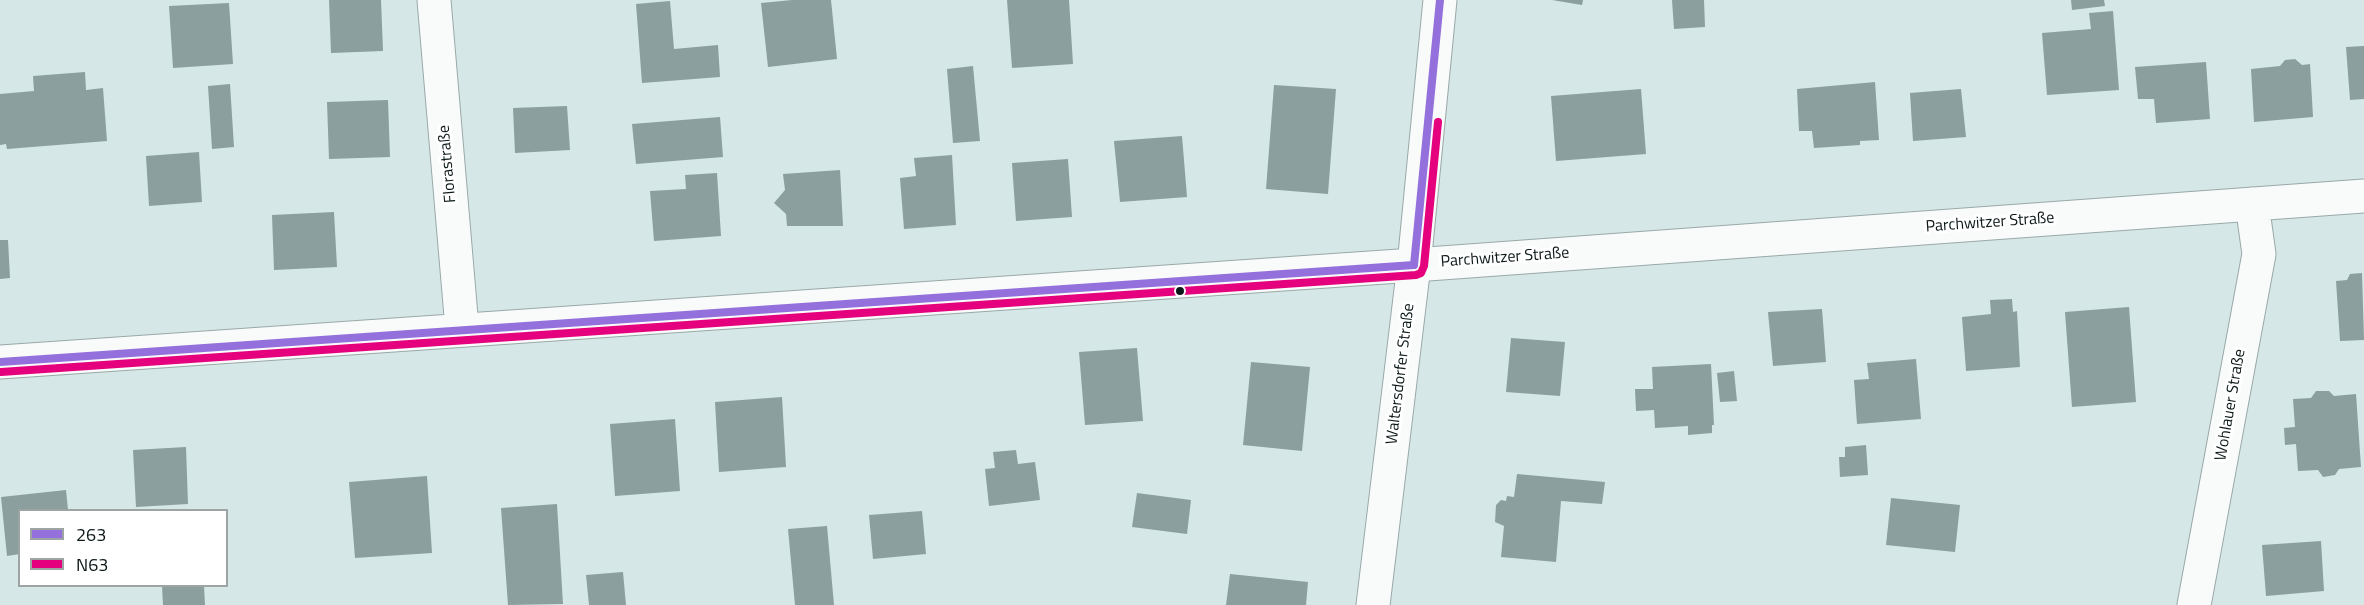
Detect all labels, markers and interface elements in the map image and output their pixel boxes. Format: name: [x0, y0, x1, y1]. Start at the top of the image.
street label: Florastraße: [435, 124, 461, 204]
street label: Parchwitzer Straße: [1925, 209, 2055, 237]
street label: Parchwitzer Straße: [1440, 244, 1570, 272]
unlabelled marker: [1174, 285, 1186, 297]
street label: Waltersdorfer Straße: [1383, 302, 1419, 446]
street label: Wohlauer Straße: [2212, 348, 2250, 462]
legend: [18, 509, 228, 587]
text: 263: [76, 521, 106, 548]
text: N63: [76, 551, 108, 578]

